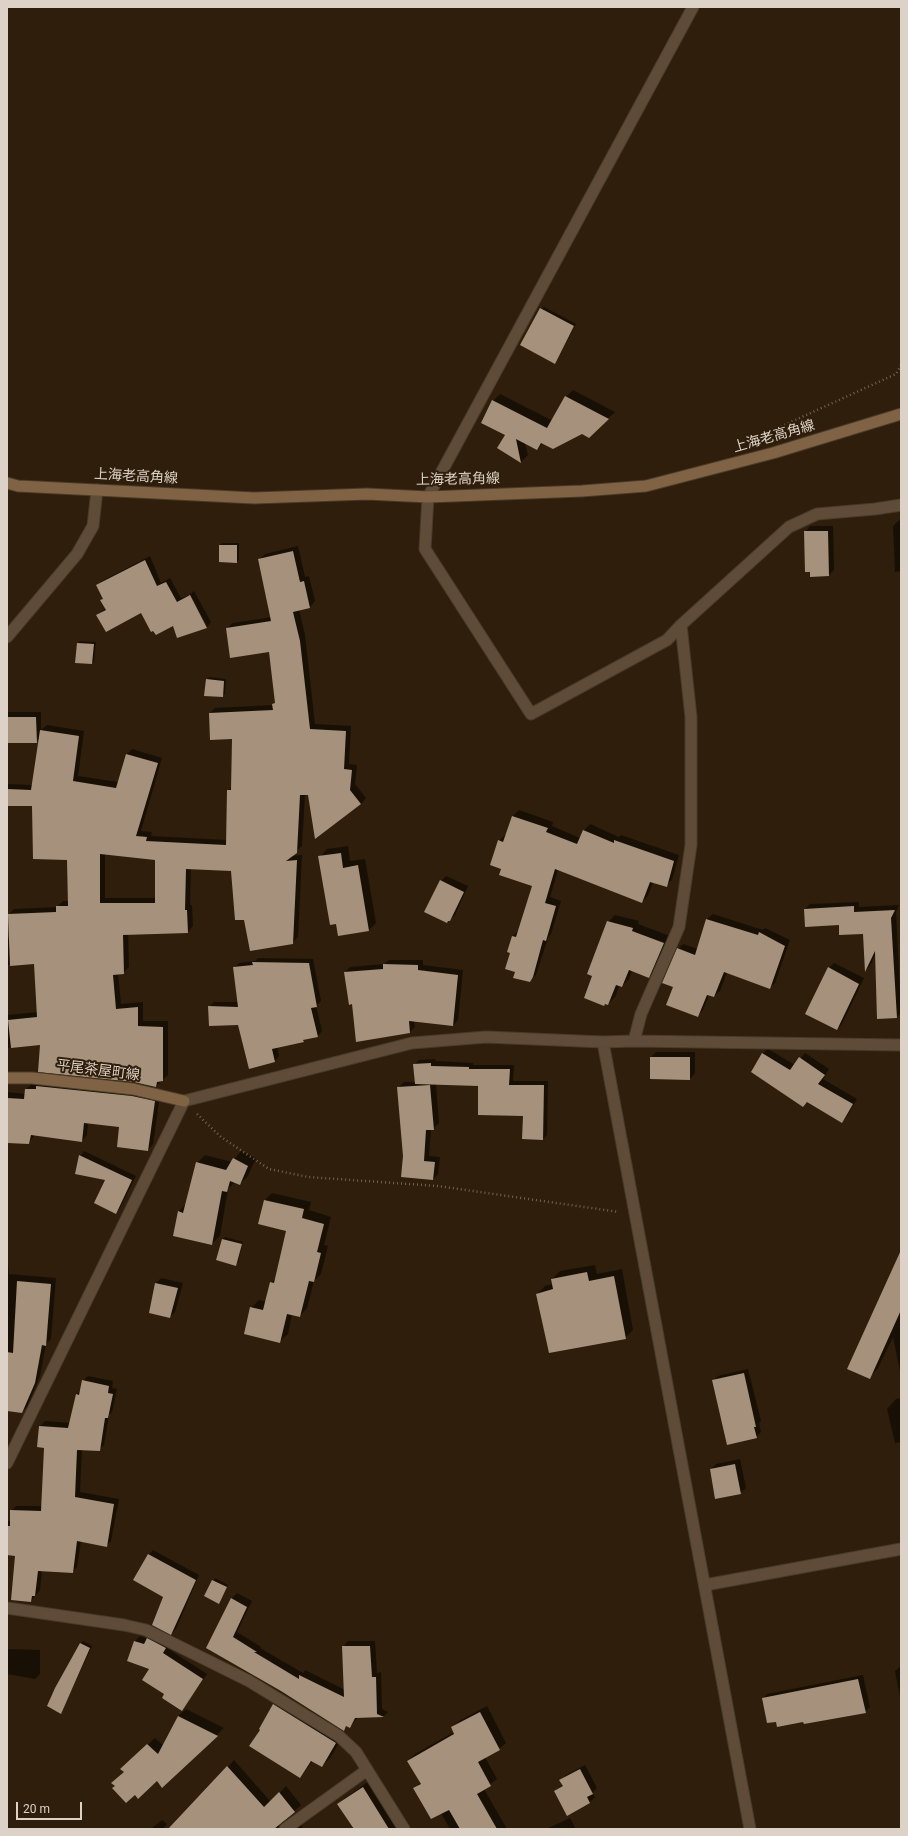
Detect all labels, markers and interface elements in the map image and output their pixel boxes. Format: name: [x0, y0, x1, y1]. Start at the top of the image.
street label: 上海老高角線: [731, 417, 817, 457]
street label: 上海老高角線: [94, 466, 178, 488]
street label: 上海老高角線: [416, 471, 500, 489]
street label: 平尾茶屋町線: [55, 1058, 141, 1084]
scale bar: [18, 1794, 84, 1820]
text: 20 m: [23, 1802, 50, 1816]

